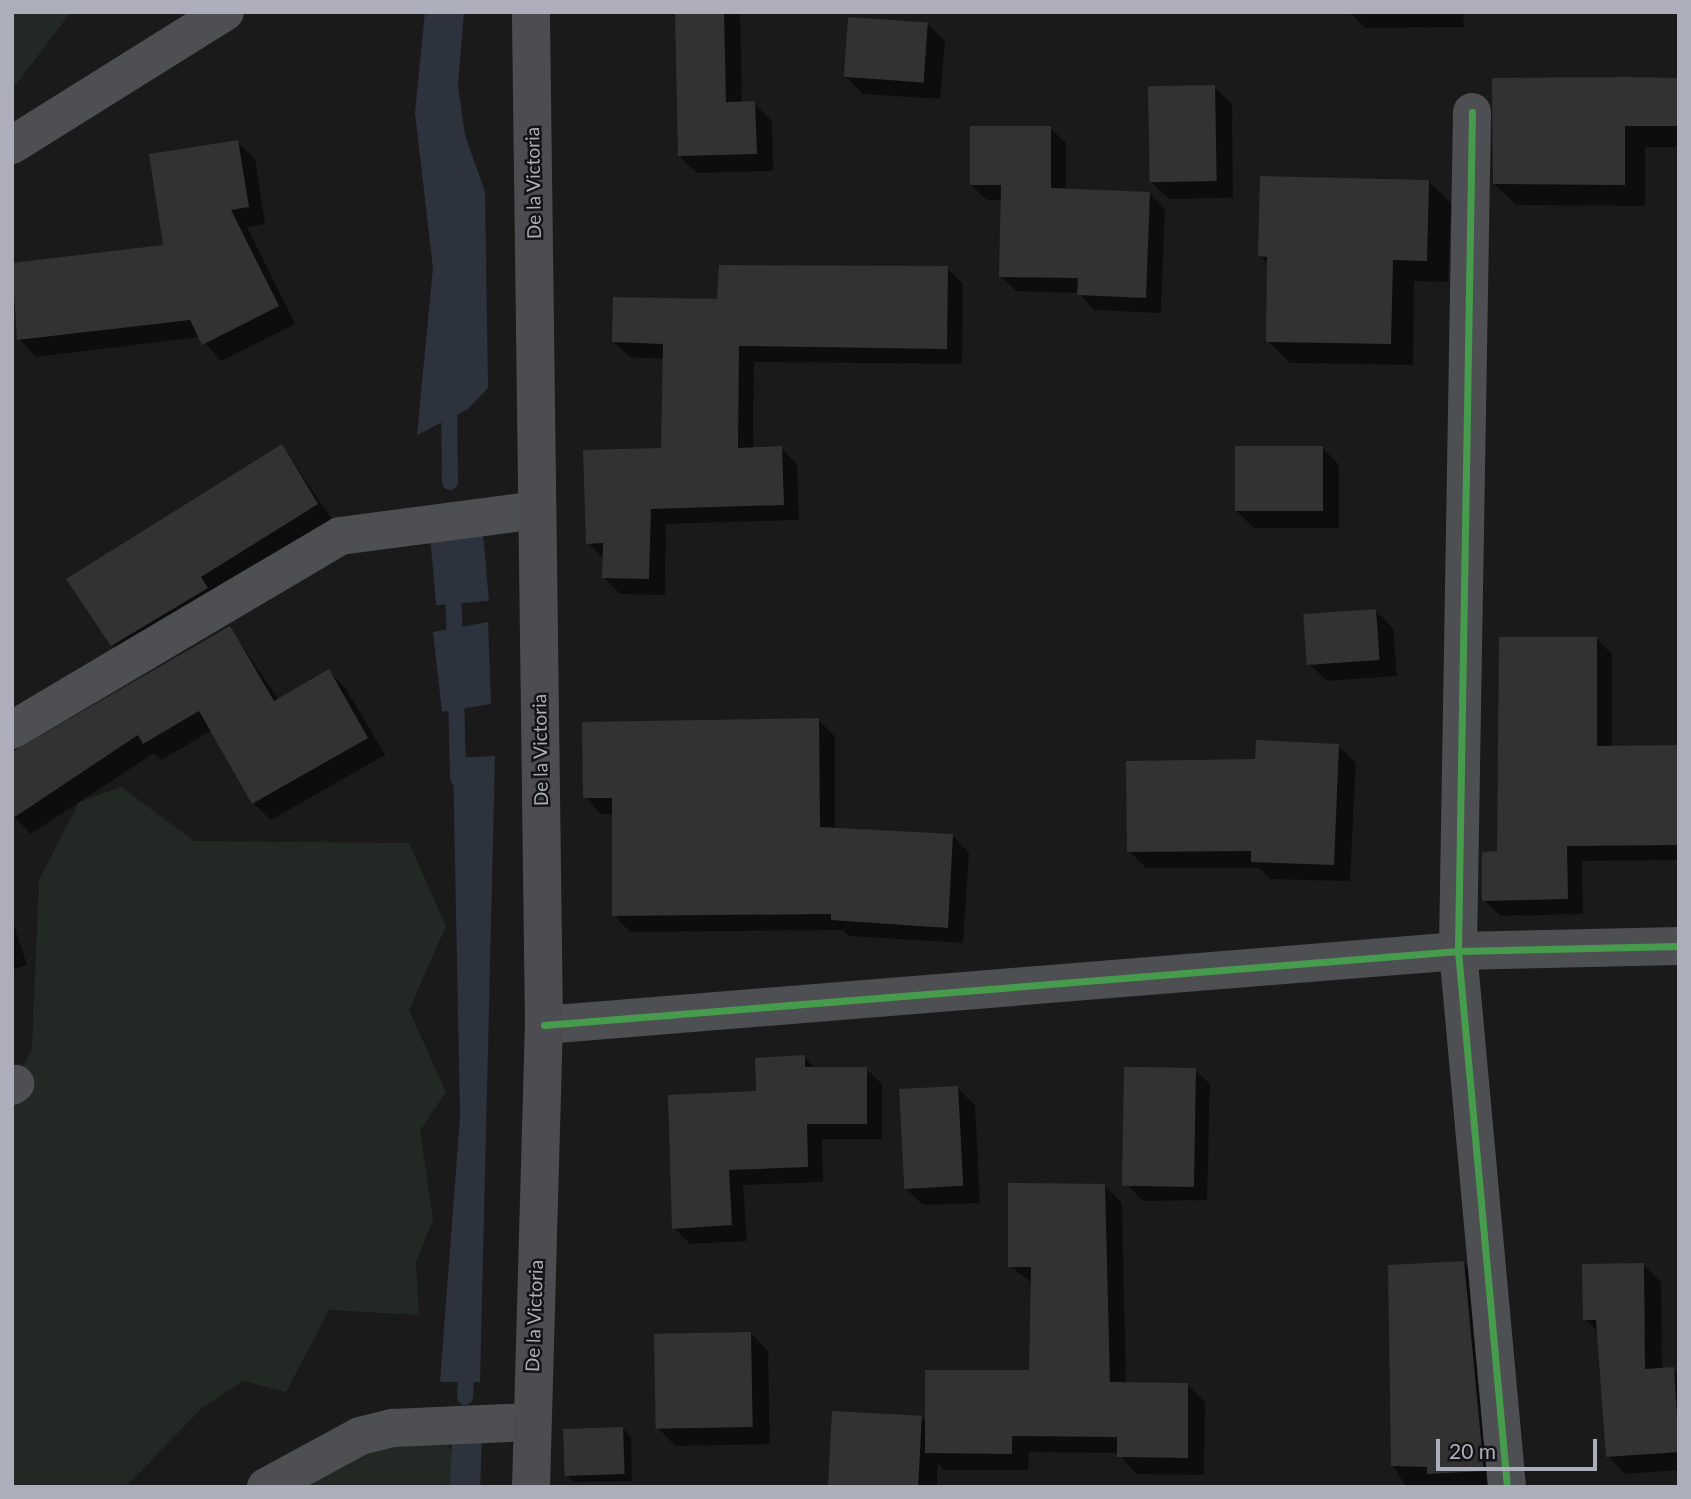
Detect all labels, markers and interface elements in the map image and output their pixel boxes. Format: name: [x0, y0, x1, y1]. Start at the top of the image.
street label: De la Victoria: [521, 126, 545, 240]
street label: De la Victoria: [528, 693, 552, 807]
street label: De la Victoria: [521, 1259, 547, 1373]
scale bar: [1439, 1426, 1600, 1470]
text: 20 m: [1449, 1438, 1496, 1463]

